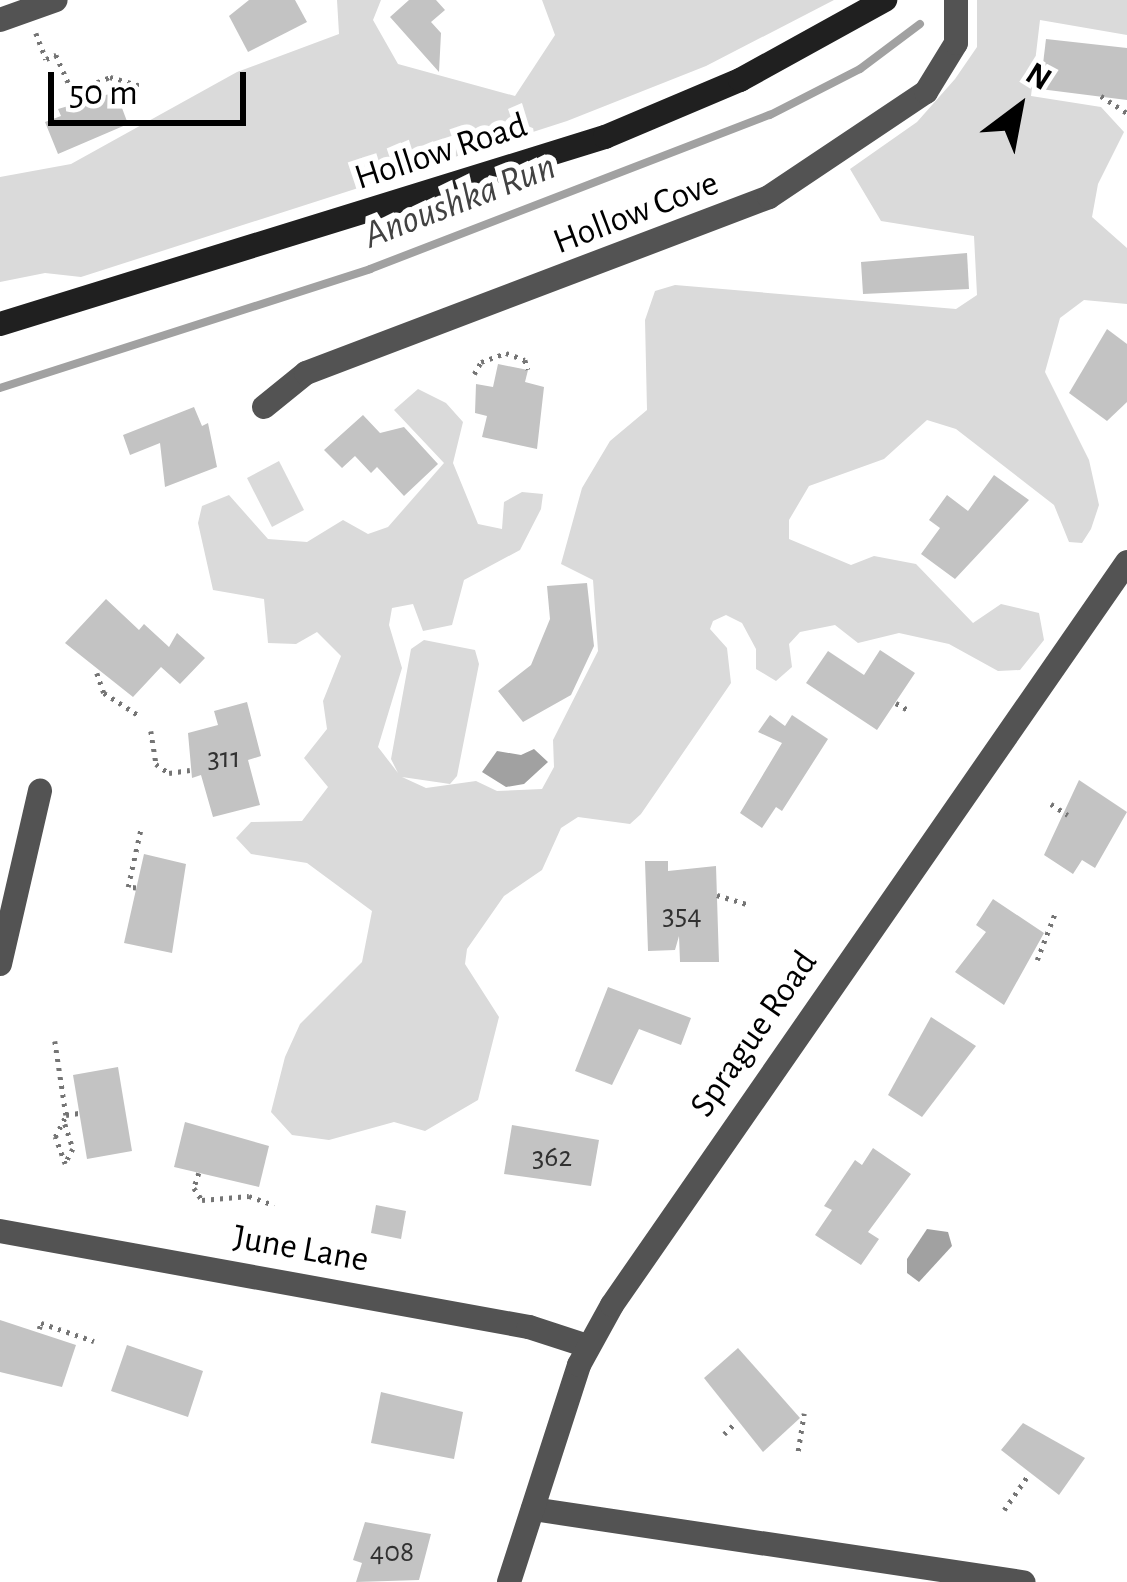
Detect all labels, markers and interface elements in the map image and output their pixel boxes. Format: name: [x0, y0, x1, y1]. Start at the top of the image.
scale bar: [54, 48, 252, 122]
north arrow: [959, 48, 1079, 168]
text: N: [1020, 57, 1057, 97]
text: 50 m: [69, 75, 138, 111]
street label: Hollow Road: [350, 104, 532, 200]
water label: Anoushka Run: [357, 144, 563, 260]
street label: Hollow Cove: [547, 162, 725, 264]
house number: 311: [208, 740, 240, 776]
house number: 354: [662, 897, 702, 933]
street label: Sprague Road: [681, 943, 827, 1125]
house number: 362: [532, 1139, 572, 1175]
street label: June Lane: [230, 1216, 372, 1282]
house number: 408: [370, 1534, 414, 1570]

